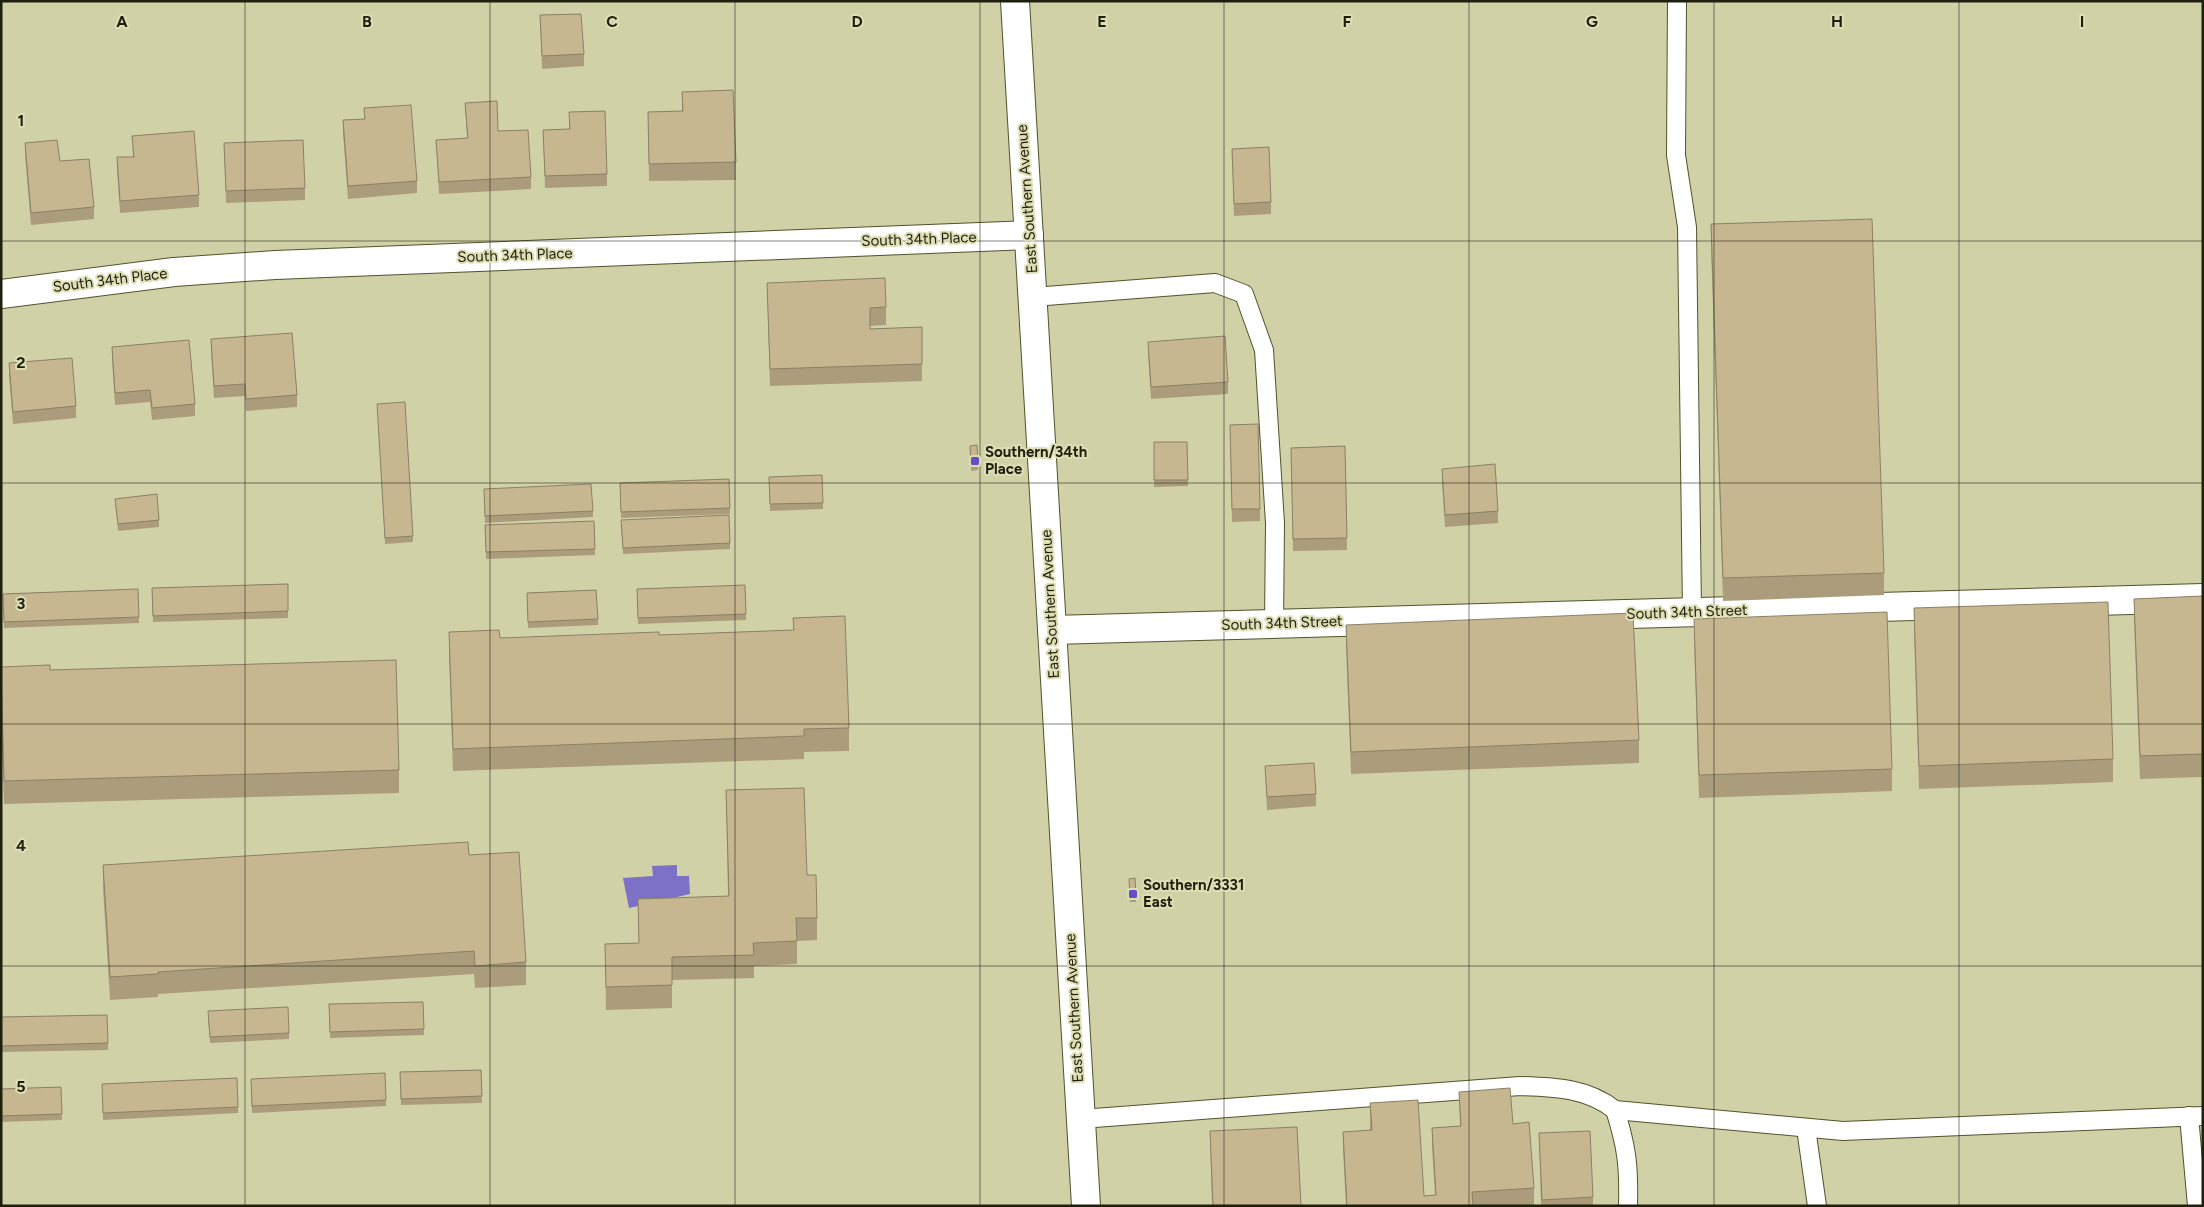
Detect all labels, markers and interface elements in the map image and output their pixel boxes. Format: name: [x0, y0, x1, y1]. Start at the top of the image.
text: A: [116, 12, 128, 31]
text: B: [362, 12, 372, 31]
text: C: [606, 12, 618, 31]
text: D: [851, 12, 863, 31]
text: E: [1097, 12, 1107, 31]
text: F: [1343, 12, 1352, 31]
text: G: [1586, 12, 1598, 31]
text: H: [1831, 12, 1843, 31]
text: I: [2080, 12, 2084, 31]
text: 1: [18, 111, 24, 130]
street label: East Southern Avenue: [1013, 124, 1041, 274]
street label: South 34th Place: [861, 228, 977, 250]
street label: South 34th Place: [457, 244, 573, 266]
street label: South 34th Place: [52, 264, 168, 296]
text: 2: [16, 353, 26, 372]
place label: Southern/34th Place: [985, 443, 1087, 478]
marker: Southern/34th Place: [969, 455, 981, 467]
street label: East Southern Avenue: [1037, 529, 1063, 679]
text: 3: [17, 594, 26, 613]
street label: South 34th Street: [1626, 601, 1748, 623]
street label: South 34th Street: [1221, 612, 1343, 634]
text: 4: [16, 836, 26, 855]
place label: Southern/3331 East: [1143, 876, 1244, 911]
marker: Southern/3331 East: [1127, 888, 1139, 900]
street label: East Southern Avenue: [1061, 933, 1087, 1083]
text: 5: [16, 1077, 26, 1096]

